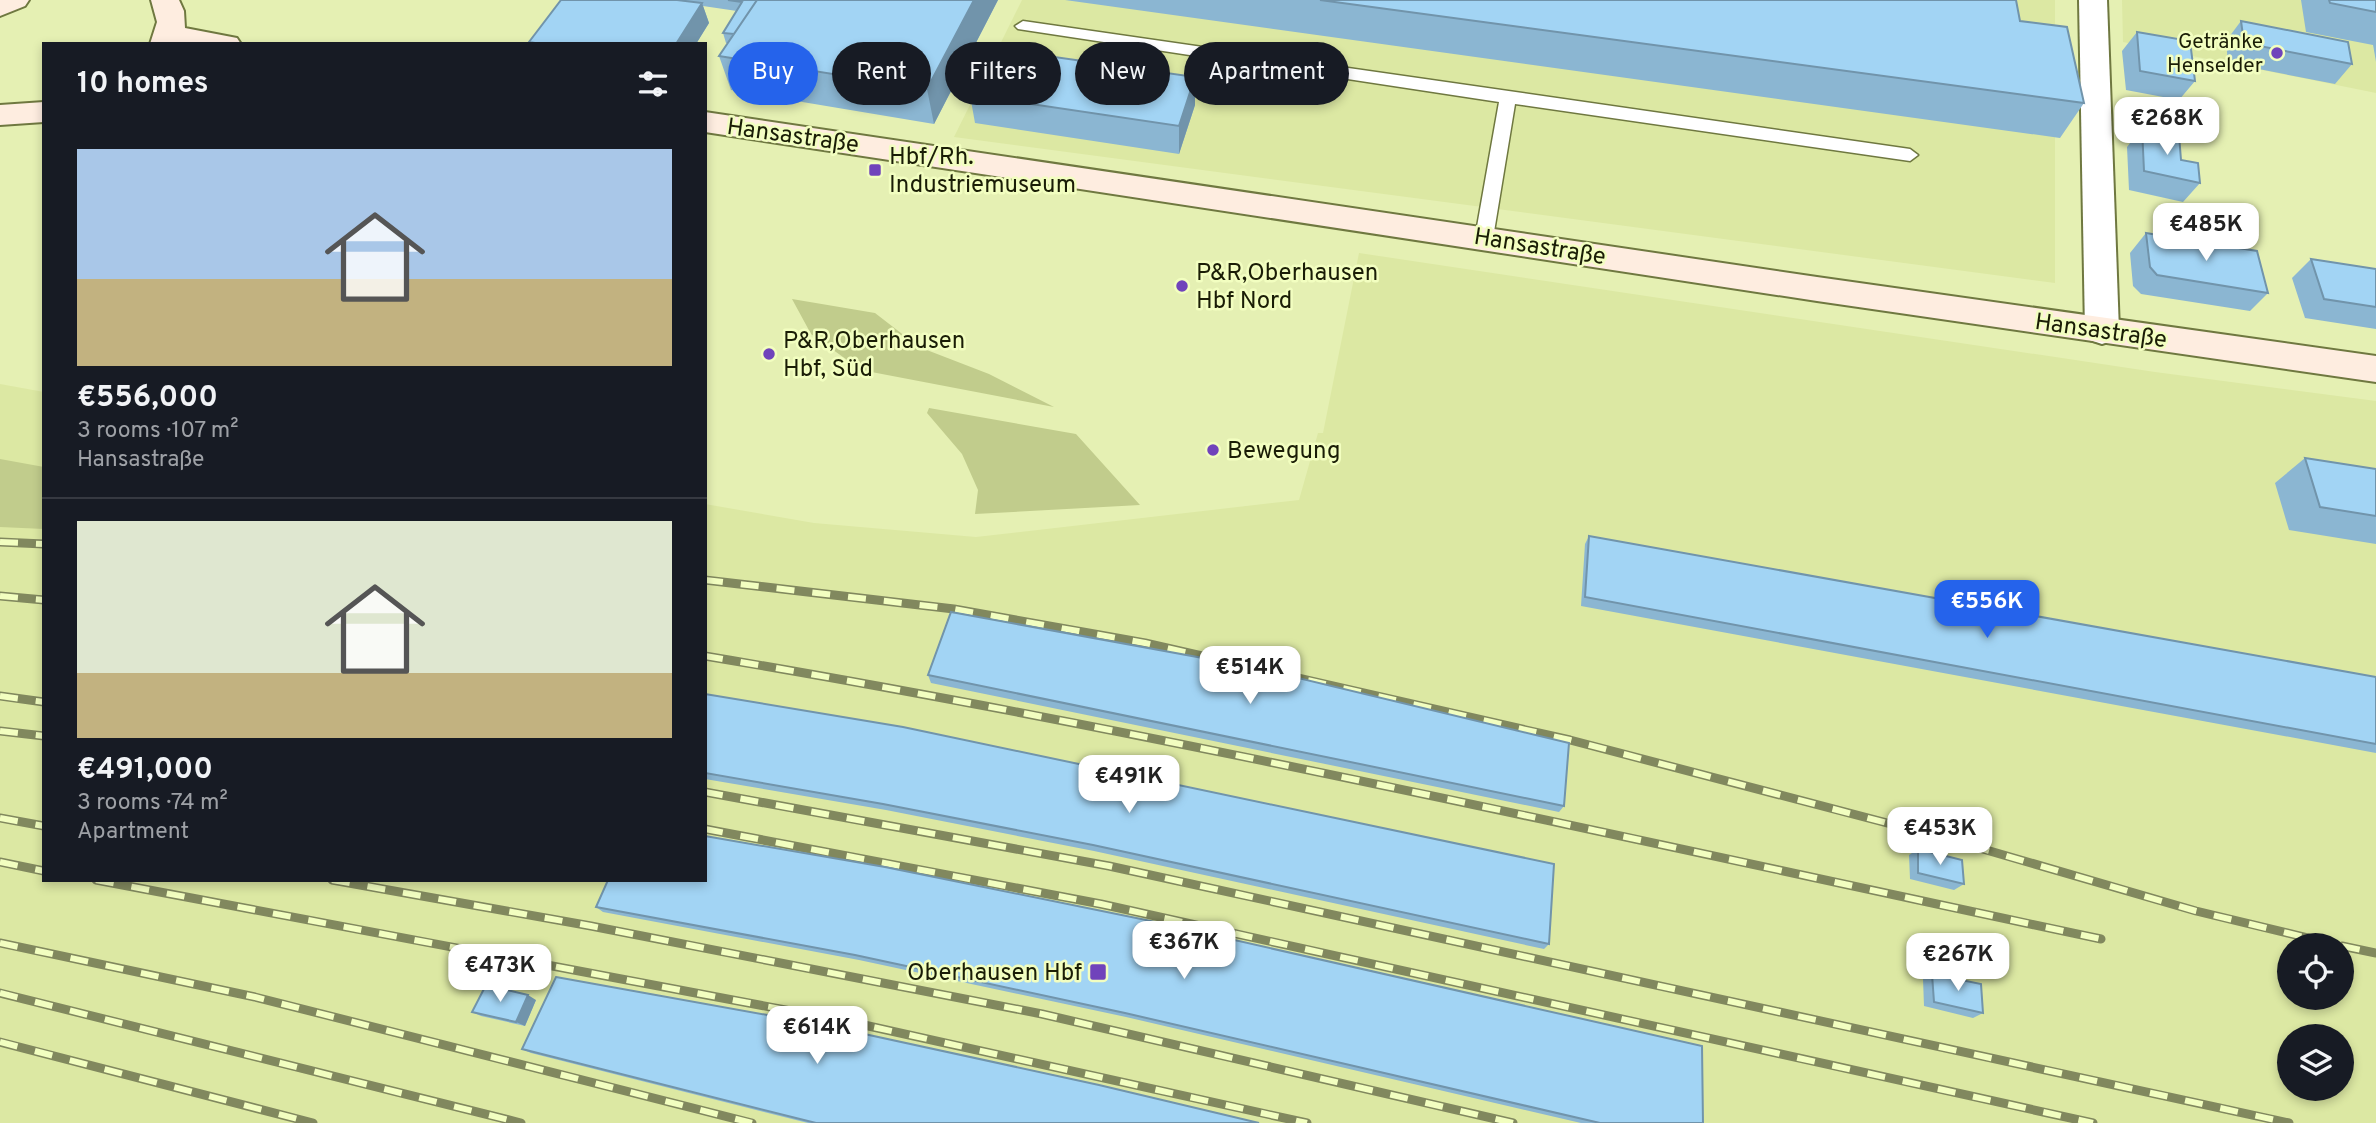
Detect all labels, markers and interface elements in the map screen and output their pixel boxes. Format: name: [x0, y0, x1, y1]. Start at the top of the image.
place label: Getränke Henselder: [2167, 29, 2263, 80]
chip: Buy: [728, 42, 818, 105]
chip: Rent: [832, 42, 931, 105]
chip: Filters: [945, 42, 1061, 105]
chip: New: [1075, 42, 1170, 105]
chip: Apartment: [1184, 42, 1349, 105]
marker: Getränke Henselder: [2269, 45, 2285, 61]
icon: filters: [634, 65, 672, 103]
text: 10 homes: [77, 66, 208, 103]
pin: €268K: [2118, 97, 2216, 157]
text: €268K: [2130, 105, 2204, 134]
street label: Hansastraße: [725, 113, 861, 161]
place label: Hbf/Rh. Industriemuseum: [889, 143, 1076, 201]
marker: Hbf/Rh. Industriemuseum: [867, 162, 883, 178]
icon: home: [312, 194, 438, 320]
pin: €485K: [2157, 204, 2255, 263]
text: €485K: [2169, 211, 2243, 240]
street label: Hansastraße: [1472, 223, 1608, 273]
place label: P&R,Oberhausen Hbf Nord: [1196, 259, 1378, 317]
marker: P&R,Oberhausen Hbf Nord: [1174, 278, 1190, 294]
street label: Hansastraße: [2033, 308, 2169, 356]
place label: P&R,Oberhausen Hbf, Süd: [783, 327, 965, 385]
marker: P&R,Oberhausen Hbf, Süd: [761, 346, 777, 362]
text: €556,000: [77, 380, 218, 417]
text: 3 rooms · 107 m²: [77, 417, 239, 446]
place label: Bewegung: [1227, 437, 1340, 467]
marker: Bewegung: [1205, 442, 1221, 458]
text: Hansastraße: [77, 446, 204, 475]
icon: home: [312, 566, 438, 692]
pin: €556K: [1938, 580, 2036, 640]
text: €556K: [1950, 588, 2024, 617]
pin: €514K: [1201, 646, 1299, 706]
text: €514K: [1216, 654, 1284, 683]
text: €491,000: [77, 752, 213, 789]
pin: €491K: [1080, 756, 1178, 815]
text: €491K: [1095, 763, 1163, 792]
text: 3 rooms · 74 m²: [77, 789, 228, 818]
pin: €453K: [1891, 808, 1989, 867]
text: €453K: [1903, 815, 1977, 844]
text: Apartment: [77, 818, 189, 847]
pin: €367K: [1135, 922, 1233, 981]
text: €367K: [1148, 929, 1220, 958]
map controls: [2277, 933, 2354, 1101]
button: locate: [2277, 933, 2354, 1010]
pin: €267K: [1909, 934, 2007, 993]
text: €267K: [1922, 941, 1994, 970]
pin: €473K: [451, 944, 549, 1004]
text: €473K: [464, 952, 536, 981]
place label: Oberhausen Hbf: [907, 959, 1082, 989]
marker: Oberhausen Hbf: [1088, 962, 1108, 982]
pin: €614K: [768, 1006, 866, 1066]
text: €614K: [782, 1014, 852, 1043]
button: layers: [2277, 1024, 2354, 1101]

